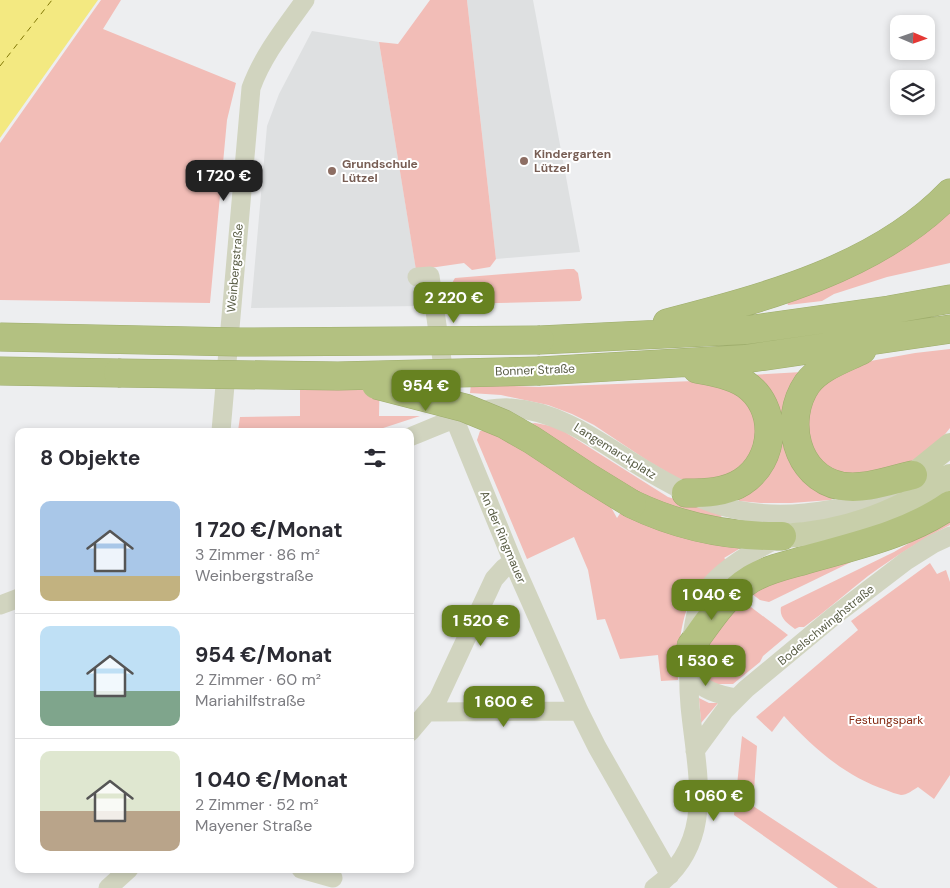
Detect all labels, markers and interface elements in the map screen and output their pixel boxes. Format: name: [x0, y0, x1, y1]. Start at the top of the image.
north arrow: [890, 15, 935, 60]
map controls: [890, 15, 935, 115]
button: layers: [890, 70, 935, 115]
place label: Kindergarten Lützel: [534, 146, 611, 176]
marker: Kindergarten Lützel: [518, 155, 530, 167]
place label: Grundschule Lützel: [342, 156, 418, 186]
pin: 1 720 €: [178, 160, 270, 202]
text: 1 720 €: [197, 165, 251, 186]
marker: Grundschule Lützel: [326, 165, 338, 177]
street label: Weinbergstraße: [223, 223, 247, 313]
pin: 2 220 €: [408, 282, 500, 324]
text: 2 220 €: [424, 287, 484, 308]
street label: Bonner Straße: [495, 361, 575, 379]
pin: 954 €: [391, 370, 461, 412]
text: 954 €: [403, 375, 449, 396]
street label: Langemarckplatz: [571, 419, 659, 483]
text: 8 Objekte: [40, 444, 140, 472]
icon: filters: [361, 444, 389, 472]
street label: An der Ringmauer: [476, 488, 530, 586]
text: 1 720 €/Monat: [195, 516, 343, 544]
icon: home: [80, 521, 140, 581]
text: 3 Zimmer · 86 m²: [195, 544, 320, 565]
text: Weinbergstraße: [195, 565, 314, 586]
pin: 1 040 €: [666, 578, 758, 621]
street label: Bodelschwinghstraße: [774, 581, 878, 669]
text: 1 040 €: [683, 584, 741, 605]
pin: 1 520 €: [435, 604, 527, 647]
text: 1 520 €: [453, 610, 509, 631]
text: 954 €/Monat: [195, 641, 332, 669]
pin: 1 530 €: [660, 644, 752, 687]
icon: home: [80, 646, 140, 706]
text: 1 530 €: [678, 650, 734, 671]
text: 2 Zimmer · 60 m²: [195, 669, 321, 690]
pin: 1 600 €: [458, 686, 550, 728]
text: Mariahilfstraße: [195, 690, 305, 711]
text: 1 600 €: [475, 691, 533, 712]
park label: Festungspark: [849, 712, 923, 728]
text: 1 040 €/Monat: [195, 766, 348, 794]
icon: home: [80, 771, 140, 831]
pin: 1 060 €: [668, 780, 760, 822]
text: 1 060 €: [685, 785, 743, 806]
text: 2 Zimmer · 52 m²: [195, 794, 319, 815]
text: Mayener Straße: [195, 815, 312, 836]

